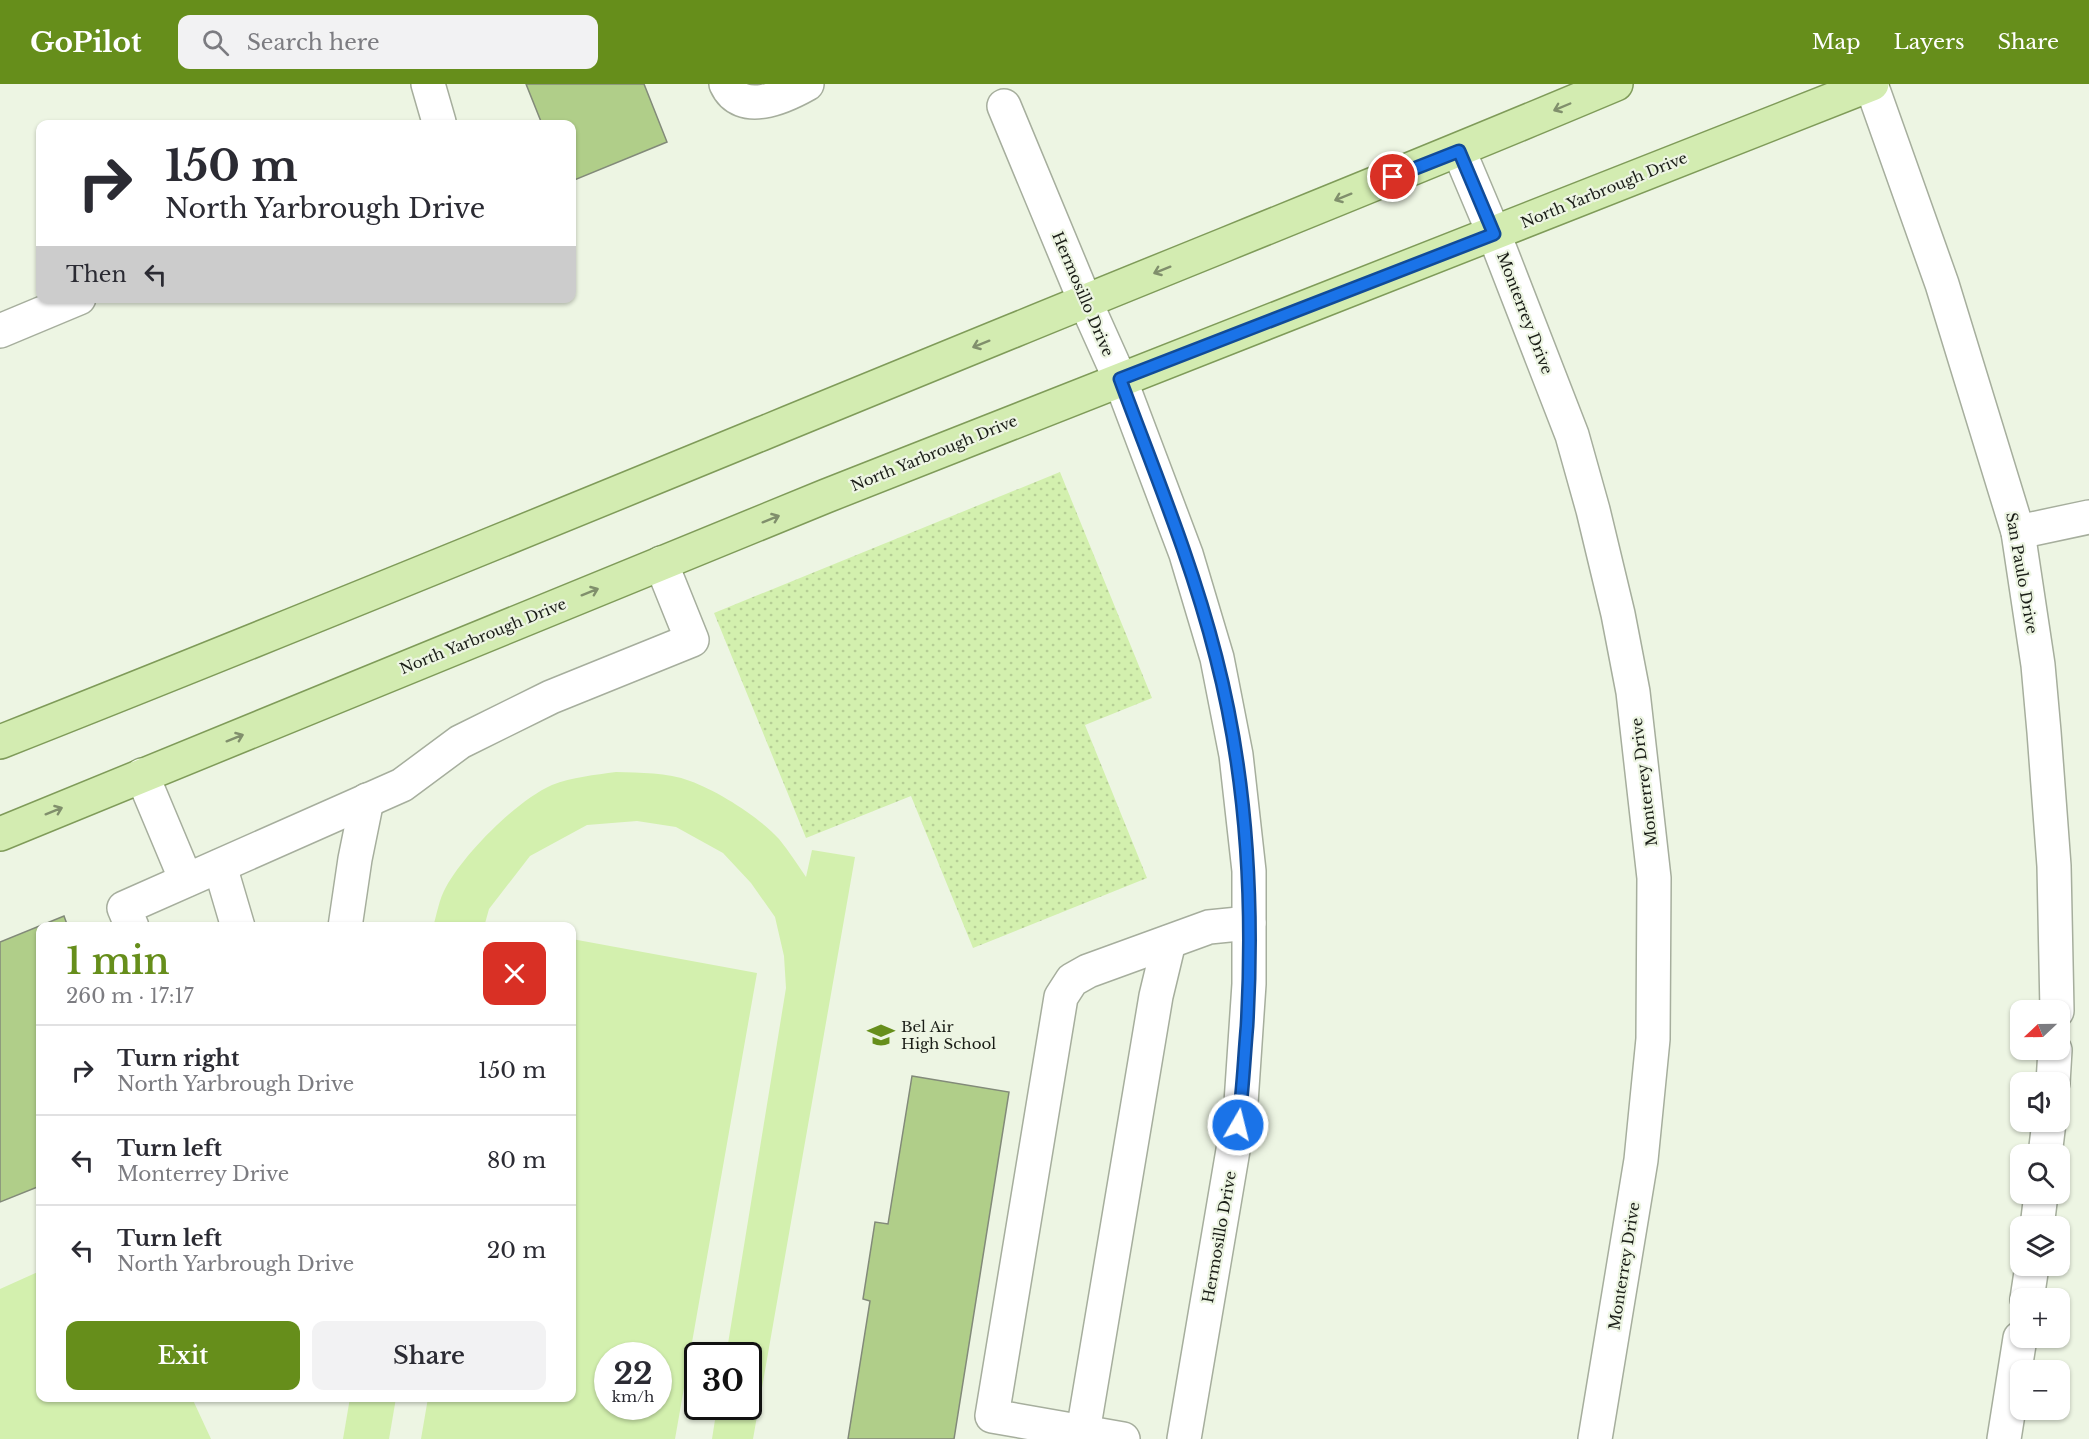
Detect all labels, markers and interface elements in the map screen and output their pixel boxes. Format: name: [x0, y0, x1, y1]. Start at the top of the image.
search box: [178, 15, 598, 69]
text: GoPilot: [30, 25, 142, 60]
icon: search: [199, 26, 232, 59]
text: Search here: [247, 29, 380, 56]
text: Map: [1812, 29, 1861, 55]
text: Layers: [1894, 29, 1965, 55]
text: Share: [1998, 29, 2059, 55]
one-way arrow: [1553, 102, 1572, 113]
text: 150 m: [165, 140, 298, 192]
icon: right: [66, 144, 144, 222]
street label: North Yarbrough Drive: [1518, 148, 1690, 232]
pin: [1367, 151, 1418, 202]
icon: arrive: [1376, 160, 1409, 193]
text: North Yarbrough Drive: [165, 192, 485, 225]
one-way arrow: [1334, 192, 1353, 203]
street label: Hermosillo Drive: [1048, 229, 1118, 359]
street label: Monterrey Drive: [1493, 249, 1557, 377]
icon: left: [139, 258, 172, 291]
text: Then: [66, 261, 127, 288]
one-way arrow: [1153, 265, 1172, 276]
one-way arrow: [973, 339, 991, 350]
street label: North Yarbrough Drive: [848, 411, 1020, 495]
street label: San Paulo Drive: [2002, 511, 2042, 635]
one-way arrow: [761, 513, 779, 524]
one-way arrow: [580, 586, 599, 597]
street label: North Yarbrough Drive: [397, 594, 569, 678]
street label: Monterrey Drive: [1627, 717, 1661, 847]
one-way arrow: [225, 732, 243, 743]
one-way arrow: [44, 805, 63, 816]
text: 1 min: [66, 939, 170, 984]
button: close: [483, 942, 546, 1005]
text: 260 m · 17:17: [66, 984, 193, 1008]
north arrow: [2010, 1000, 2070, 1060]
map controls: [2010, 1000, 2070, 1420]
place label: Bel Air High School: [901, 1017, 996, 1053]
school or university icon: Bel Air High School: [866, 1020, 896, 1050]
text: Turn right: [117, 1045, 239, 1072]
icon: right: [66, 1054, 99, 1087]
text: 150 m: [478, 1057, 546, 1084]
text: North Yarbrough Drive: [117, 1072, 354, 1096]
button: sound: [2010, 1072, 2070, 1132]
position arrow: [1206, 1093, 1270, 1157]
text: Turn left: [117, 1135, 222, 1162]
icon: left: [66, 1144, 99, 1177]
button: search: [2010, 1144, 2070, 1204]
text: 80 m: [487, 1147, 546, 1174]
text: Monterrey Drive: [117, 1162, 289, 1186]
street label: Hermosillo Drive: [1198, 1169, 1240, 1305]
street label: Monterrey Drive: [1605, 1201, 1643, 1331]
button: layers: [2010, 1216, 2070, 1276]
text: Turn left: [117, 1225, 222, 1252]
icon: left: [66, 1234, 99, 1267]
text: 20 m: [487, 1237, 546, 1264]
text: North Yarbrough Drive: [117, 1252, 354, 1276]
button: +: [2010, 1288, 2070, 1348]
button: Exit: [66, 1321, 300, 1390]
button: Share: [312, 1321, 546, 1390]
speed limit sign: 30: [684, 1342, 762, 1420]
text: 22: [613, 1355, 653, 1392]
button: −: [2010, 1360, 2070, 1420]
text: km/h: [612, 1387, 654, 1406]

